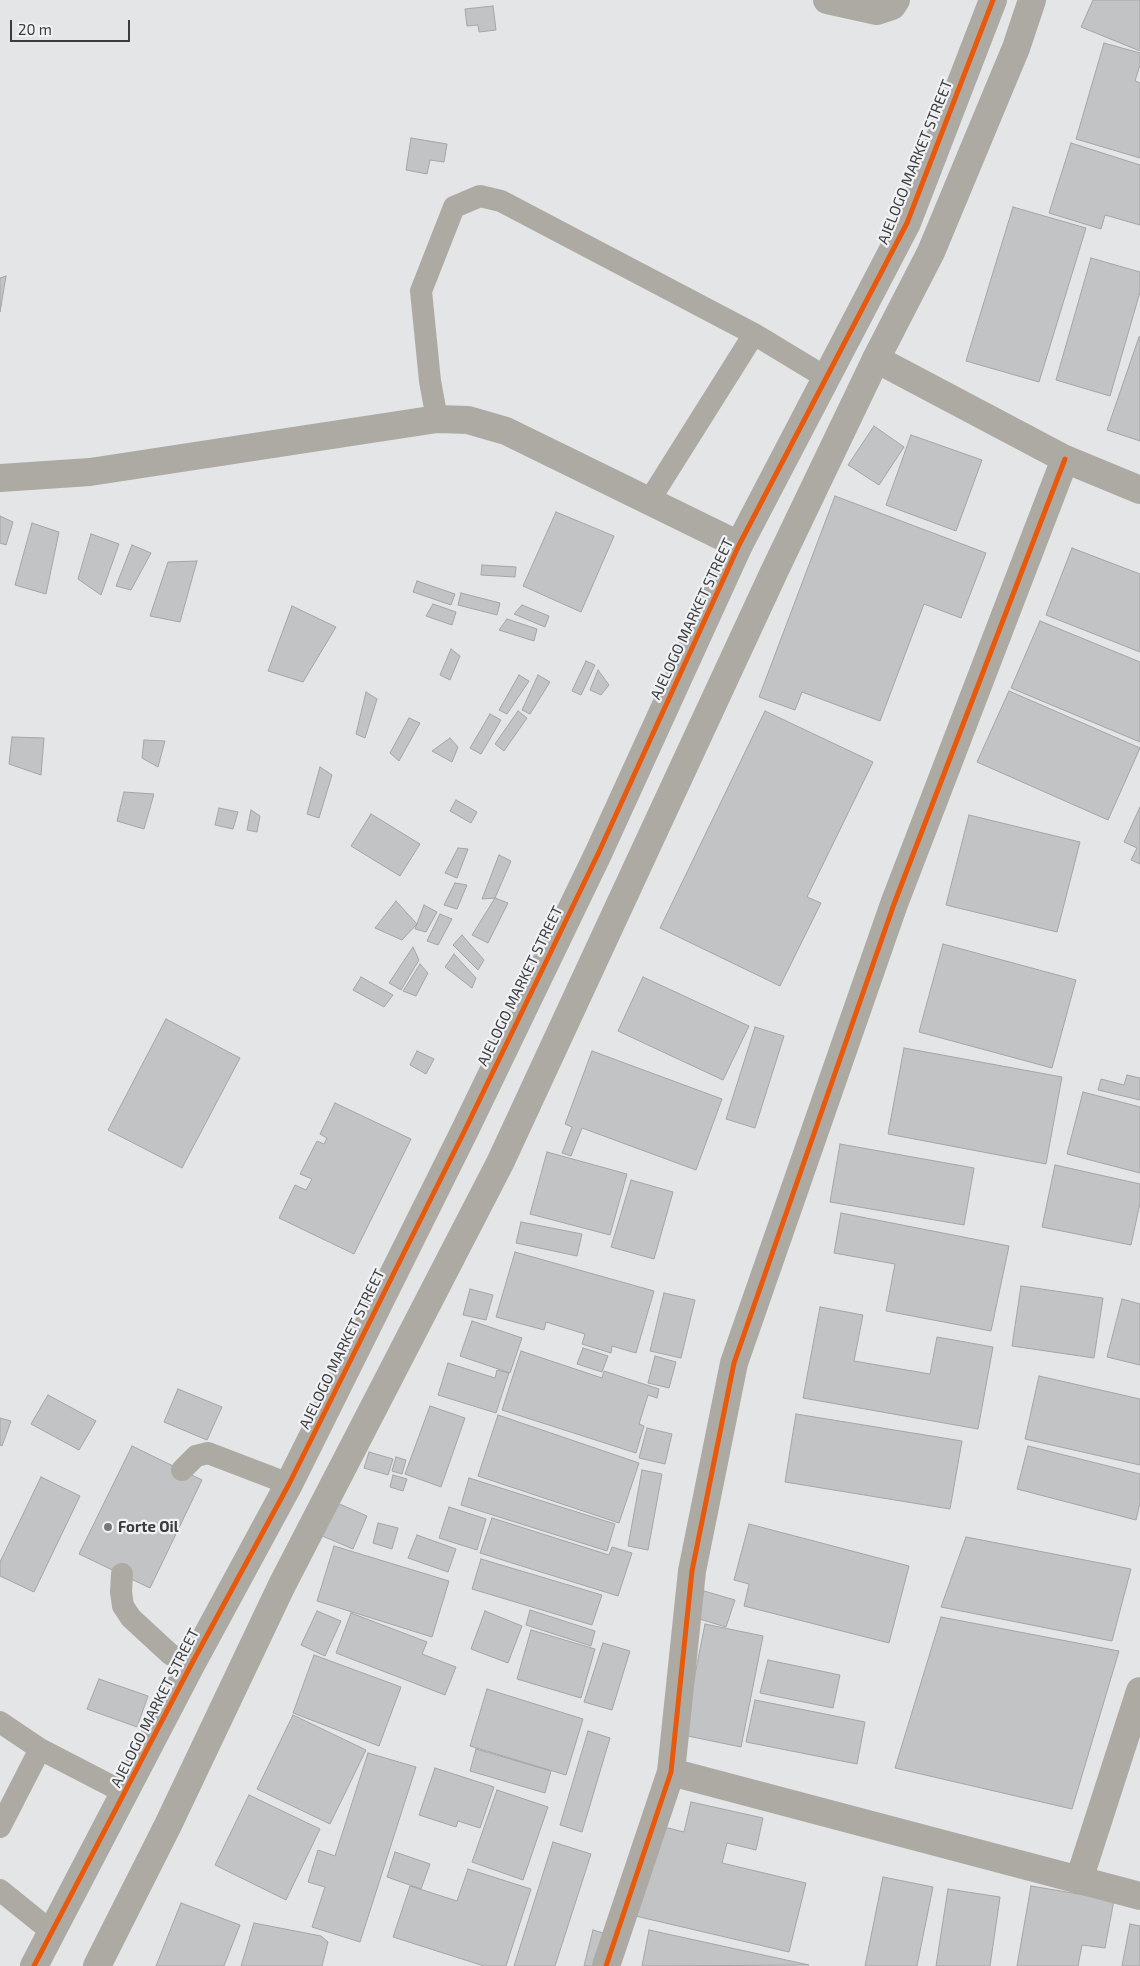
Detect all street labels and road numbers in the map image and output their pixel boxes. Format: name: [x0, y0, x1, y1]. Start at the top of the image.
street label: AJELOGO MARKET STREET: [874, 77, 956, 247]
street label: AJELOGO MARKET STREET: [647, 535, 737, 703]
street label: AJELOGO MARKET STREET: [473, 903, 567, 1069]
street label: AJELOGO MARKET STREET: [295, 1266, 389, 1432]
street label: AJELOGO MARKET STREET: [107, 1626, 203, 1790]

